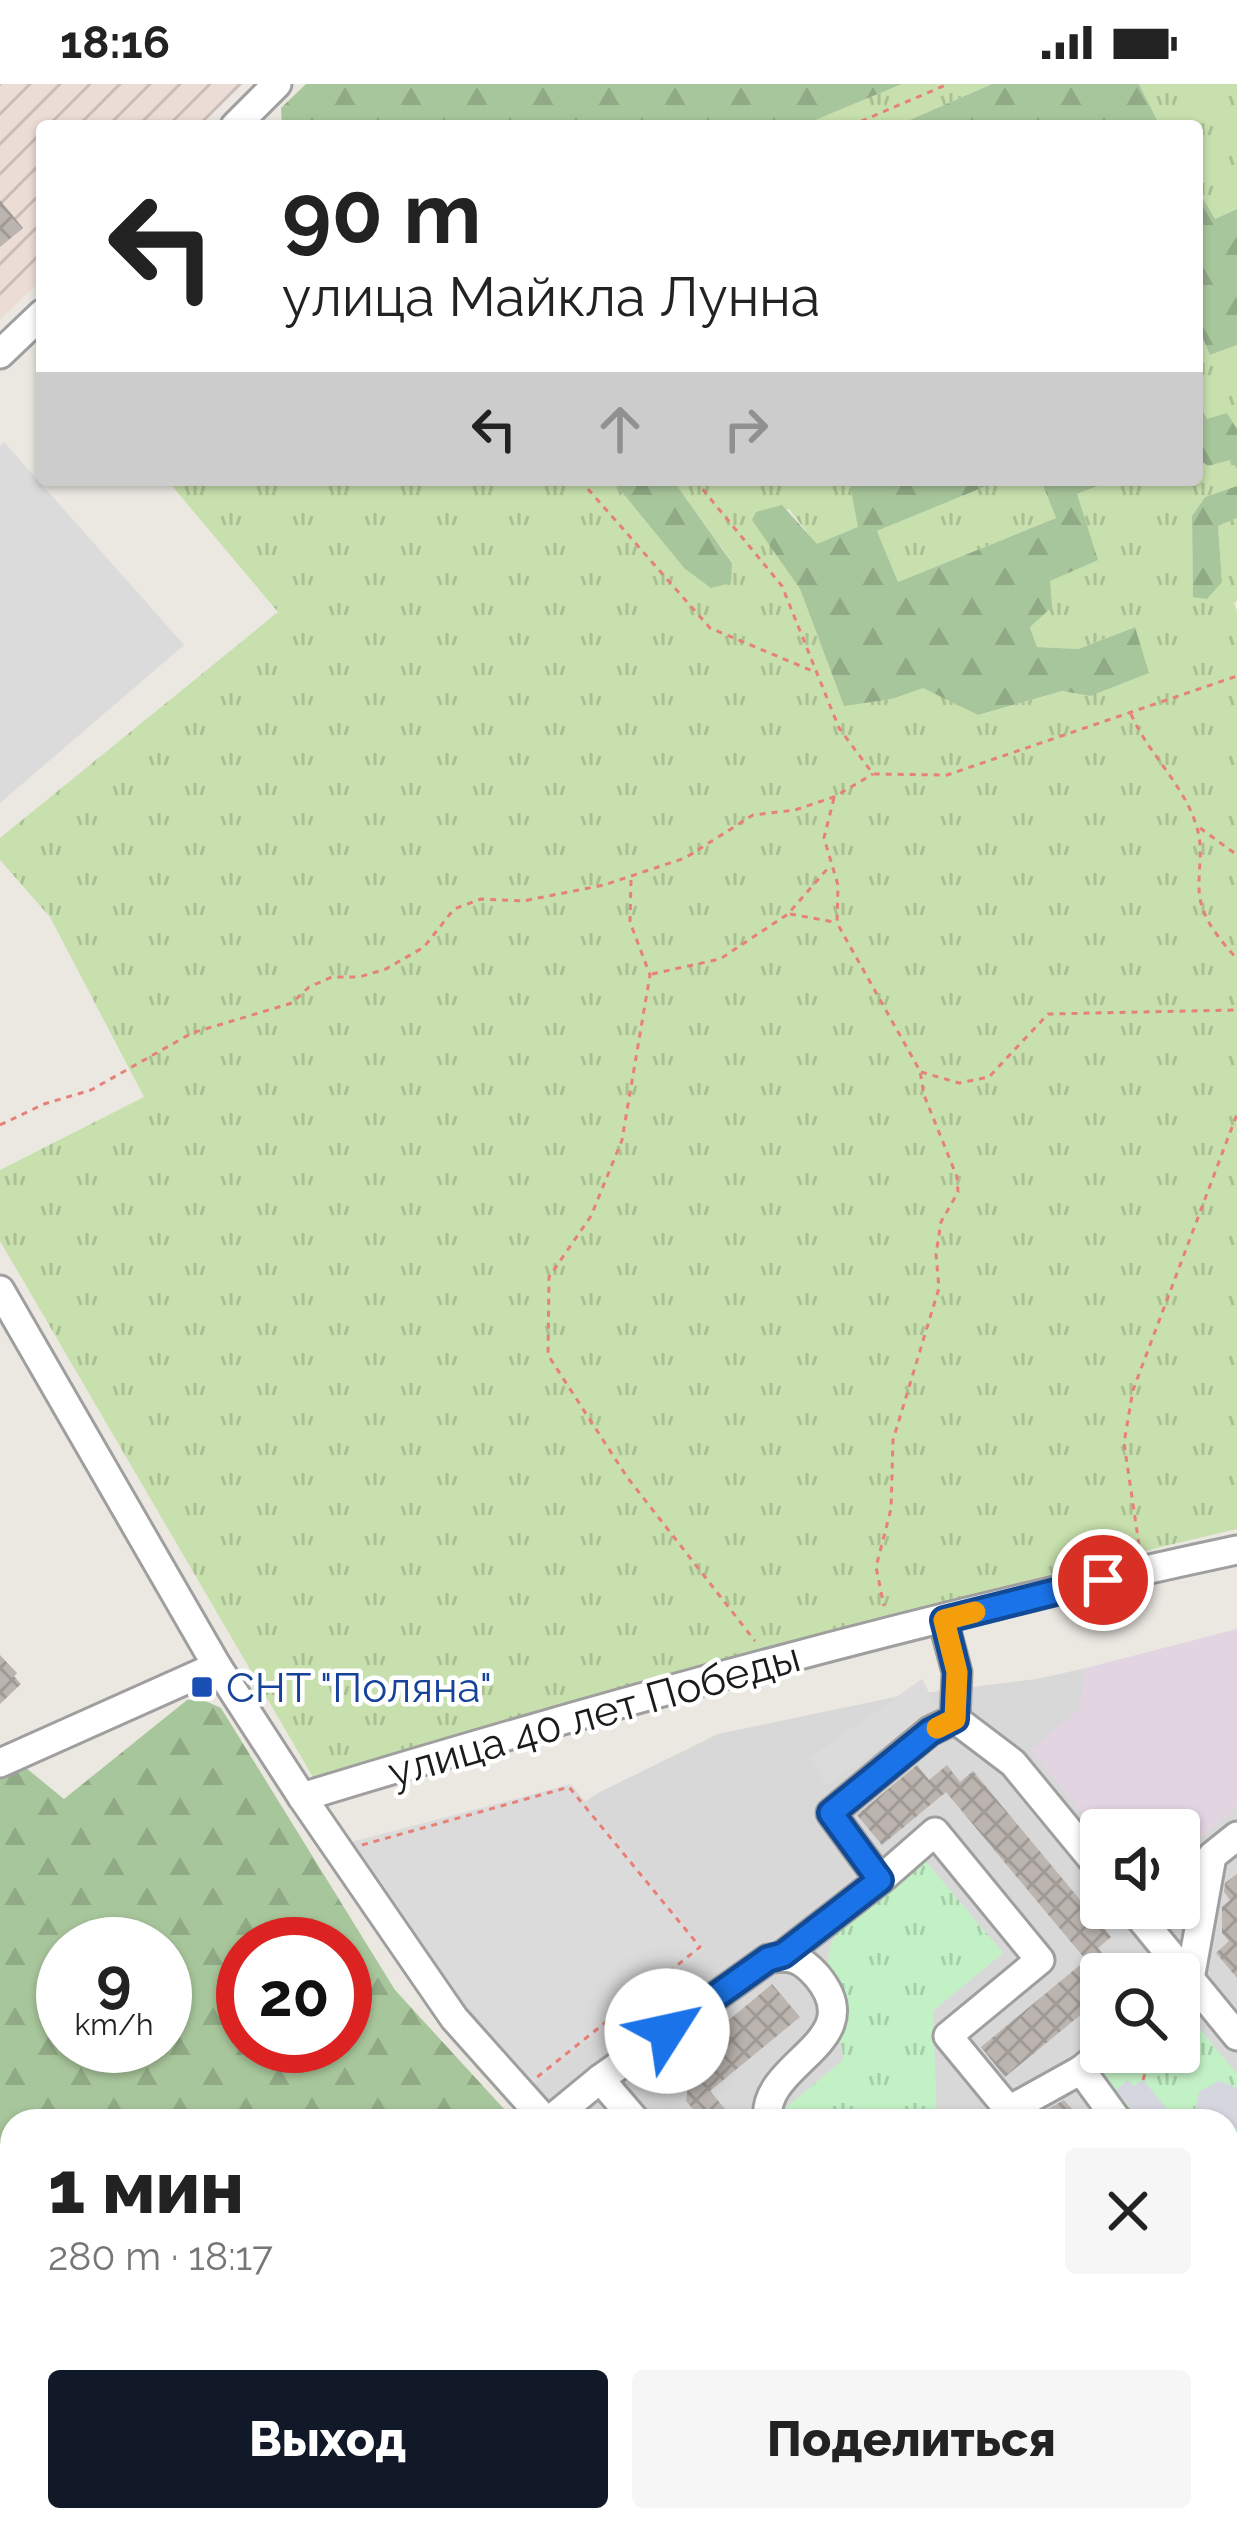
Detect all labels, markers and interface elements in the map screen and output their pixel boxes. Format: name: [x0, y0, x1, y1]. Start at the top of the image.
text: 18:16: [60, 16, 170, 69]
text: 90 m: [282, 164, 481, 263]
icon: left: [84, 168, 240, 324]
text: улица Майкла Лунна: [282, 265, 820, 329]
icon: left: [461, 396, 527, 462]
icon: ahead: [587, 396, 653, 462]
icon: right: [713, 396, 779, 462]
pin: [1052, 1529, 1154, 1631]
icon: arrive: [1070, 1547, 1136, 1613]
street label: улица 40 лет Победы: [383, 1632, 806, 1797]
place label: СНТ "Поляна": [226, 1663, 492, 1712]
marker: СНТ "Поляна": [189, 1674, 215, 1700]
map controls: [1080, 1809, 1200, 2073]
button: sound: [1080, 1809, 1200, 1929]
speed limit sign: 20: [216, 1917, 372, 2073]
text: 9: [96, 1945, 132, 2015]
button: search: [1080, 1953, 1200, 2073]
position arrow: [604, 1968, 730, 2094]
text: km/h: [74, 2007, 154, 2042]
text: 1 мин: [48, 2145, 244, 2230]
button: close: [1065, 2148, 1191, 2274]
text: 280 m · 18:17: [48, 2233, 273, 2279]
button: Выход: [48, 2370, 608, 2508]
button: Поделиться: [632, 2370, 1191, 2508]

